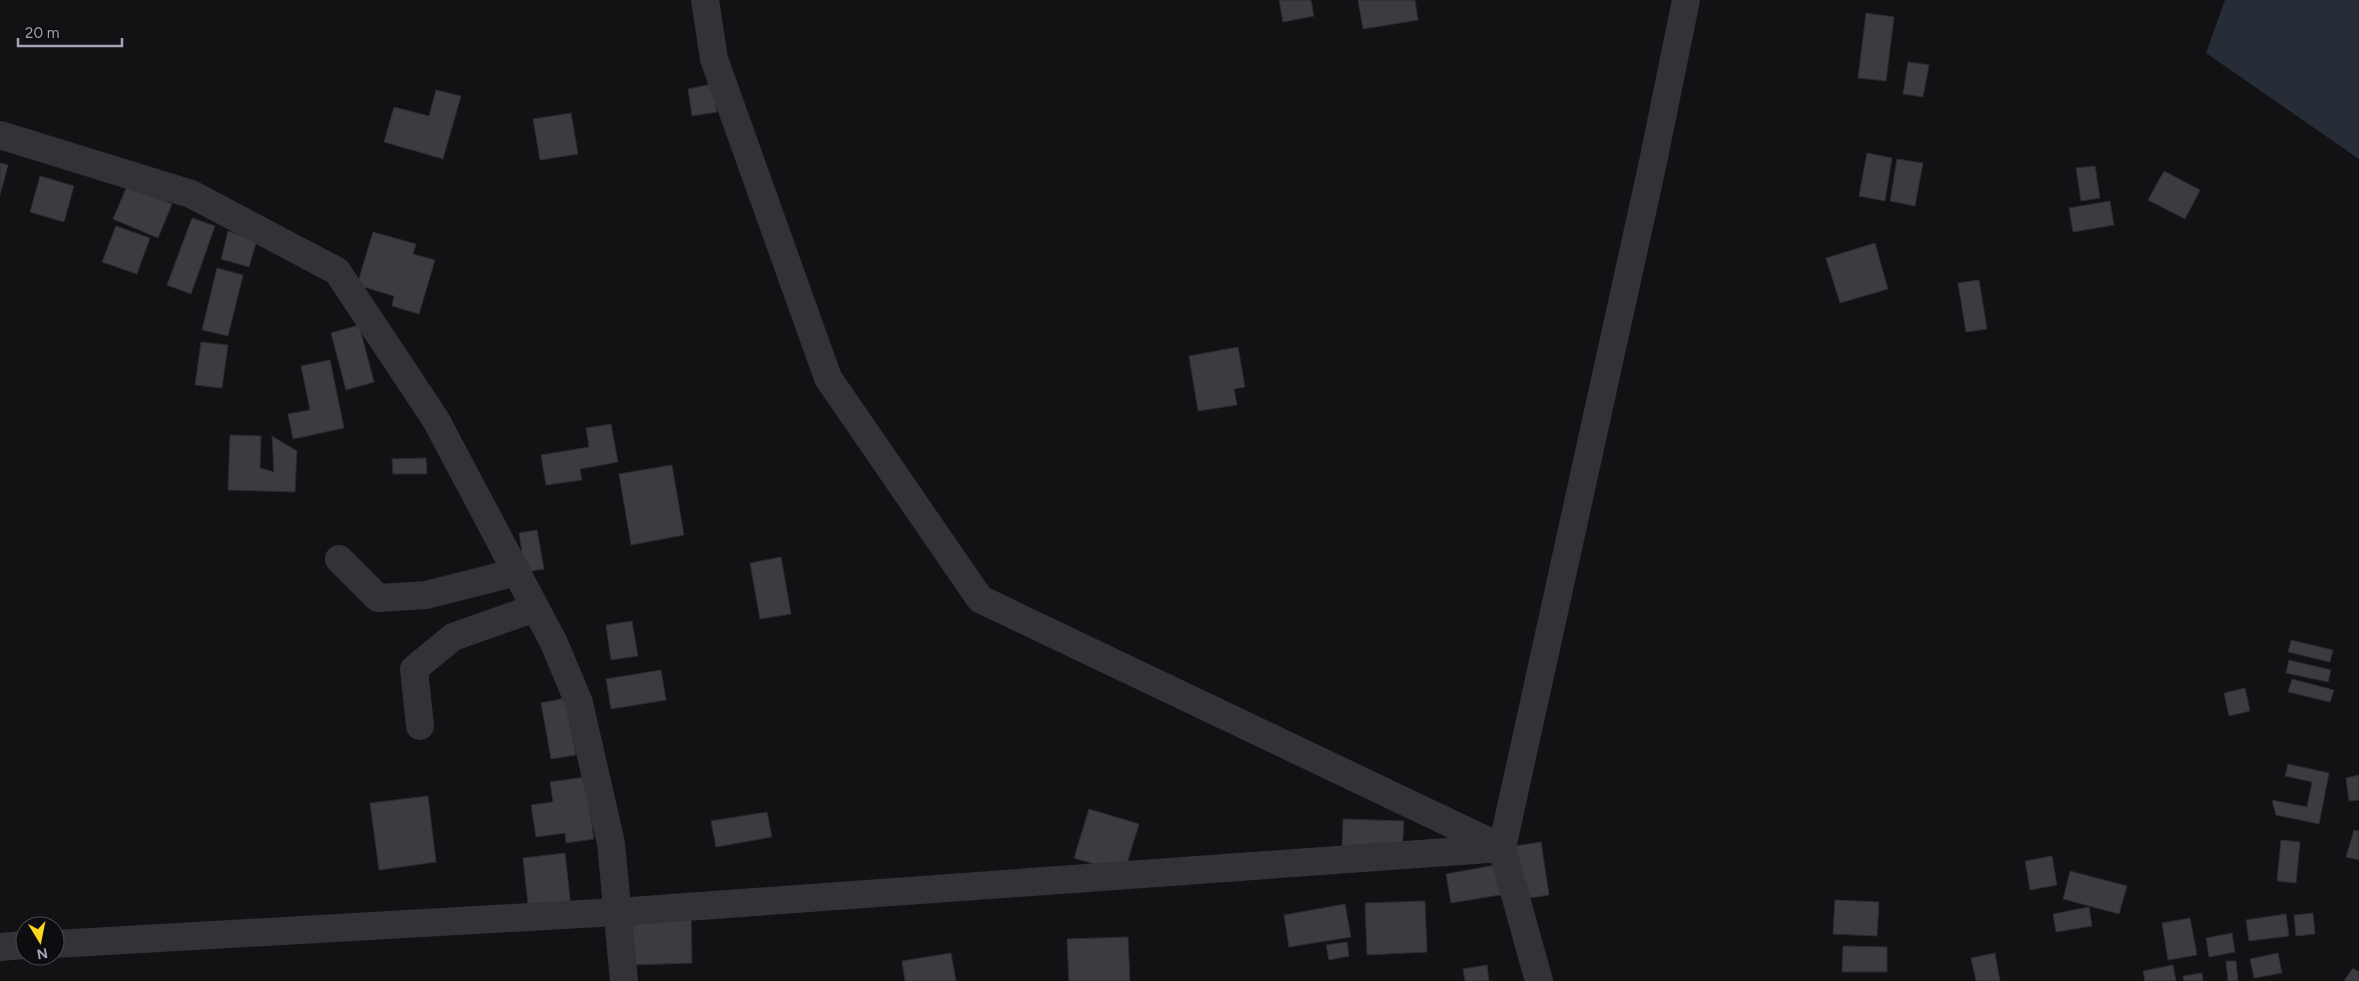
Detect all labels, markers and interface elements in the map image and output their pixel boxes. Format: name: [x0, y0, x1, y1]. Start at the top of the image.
scale bar: [18, 15, 121, 47]
text: 20 m: [25, 24, 59, 42]
north arrow: [15, 916, 65, 966]
text: N: [35, 944, 49, 963]

